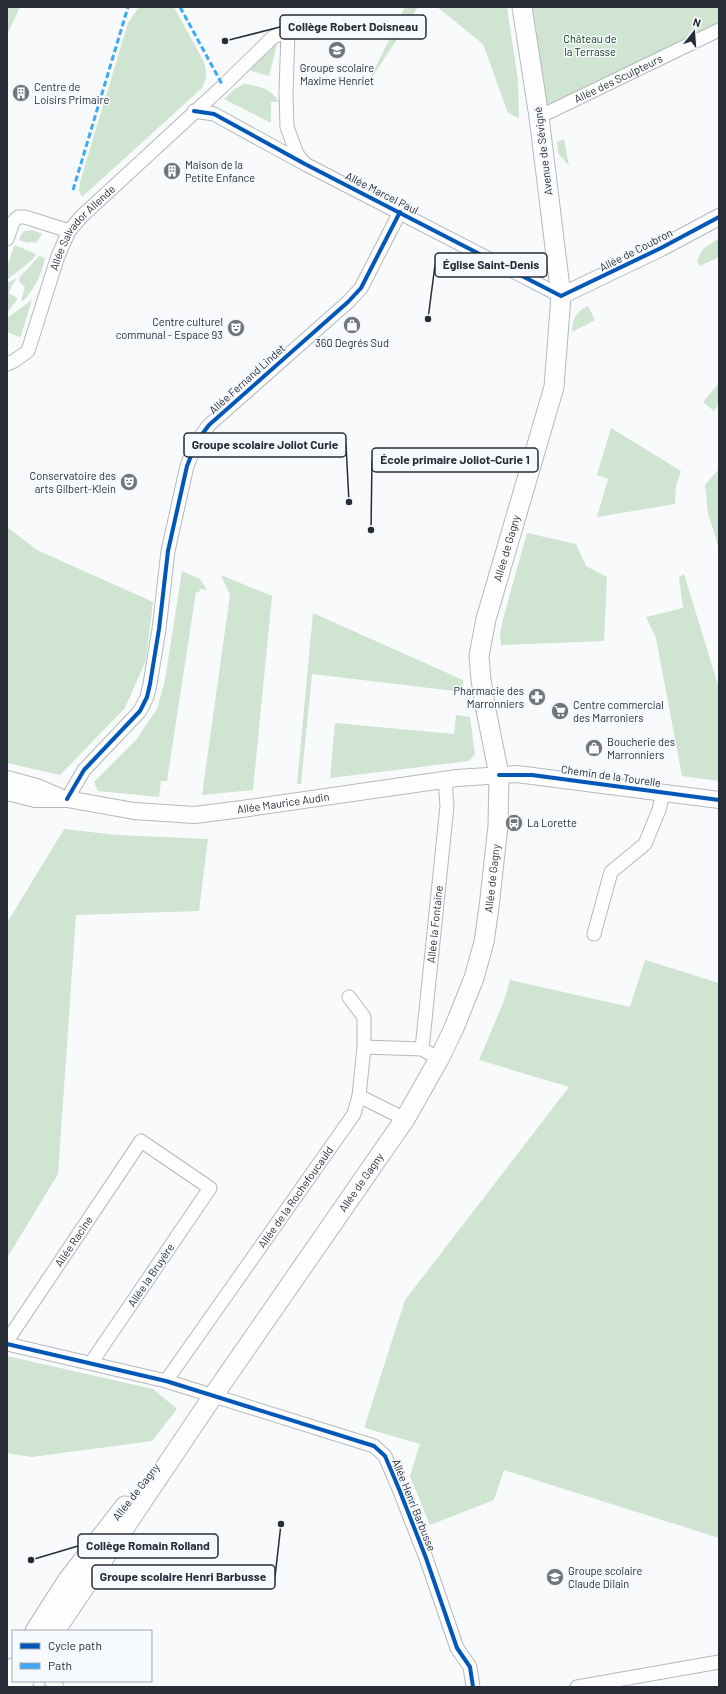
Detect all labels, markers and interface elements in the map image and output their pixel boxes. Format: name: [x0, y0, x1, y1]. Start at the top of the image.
north arrow: [674, 12, 714, 52]
callout: Collège Robert Doisneau: [280, 15, 426, 39]
text: N: [692, 15, 702, 29]
text: Collège Robert Doisneau: [288, 19, 418, 33]
park label: Château de la Terrasse: [563, 32, 617, 58]
school or university icon: Groupe scolaire Maxime Henriet: [327, 40, 347, 60]
street label: Allée des Sculpteurs: [572, 51, 664, 105]
place label: Groupe scolaire Maxime Henriet: [300, 61, 374, 87]
place label: Centre de Loisirs Primaire: [34, 80, 109, 106]
building icon: Centre de Loisirs Primaire: [11, 83, 31, 103]
street label: Avenue de Sévigné: [531, 106, 554, 196]
place label: Maison de la Petite Enfance: [185, 158, 255, 184]
building icon: Maison de la Petite Enfance: [162, 161, 182, 181]
street label: Allée Marcel Paul: [344, 169, 421, 216]
street label: Allée Salvador Allende: [47, 182, 118, 272]
street label: Allée de Coubron: [597, 226, 675, 274]
callout: Église Saint-Denis: [435, 253, 547, 277]
text: Église Saint-Denis: [443, 257, 539, 271]
place label: Centre culturel communal - Espace 93: [116, 315, 223, 341]
shop icon: 360 Degrés Sud: [342, 315, 362, 335]
theatre icon: Centre culturel communal - Espace 93: [226, 318, 246, 338]
place label: 360 Degrés Sud: [315, 336, 389, 349]
street label: Allée Fernand Lindet: [206, 341, 287, 416]
callout: Groupe scolaire Joliot Curie: [184, 433, 346, 457]
text: Groupe scolaire Joliot Curie: [192, 437, 339, 451]
callout: École primaire Joliot-Curie 1: [372, 448, 538, 472]
text: École primaire Joliot-Curie 1: [380, 452, 530, 466]
place label: Conservatoire des arts Gilbert-Klein: [30, 469, 116, 495]
theatre icon: Conservatoire des arts Gilbert-Klein: [119, 472, 139, 492]
street label: Allée de Gagny: [490, 513, 522, 583]
place label: Pharmacie des Marronniers: [454, 684, 524, 710]
pharmacy icon: Pharmacie des Marronniers: [527, 687, 547, 707]
place label: Centre commercial des Marroniers: [573, 698, 664, 724]
supermarket icon: Centre commercial des Marroniers: [550, 701, 570, 721]
place label: Boucherie des Marronniers: [607, 735, 675, 761]
shop icon: Boucherie des Marronniers: [584, 738, 604, 758]
street label: Chemin de la Tourelle: [560, 762, 662, 789]
street label: Allée Maurice Audin: [236, 789, 330, 815]
bus stop icon: La Lorette: [504, 813, 524, 833]
place label: La Lorette: [527, 816, 577, 829]
street label: Allée de Gagny: [481, 843, 502, 913]
street label: Allée la Fontaine: [424, 885, 445, 964]
street label: Allée de la Rochefoucauld: [255, 1143, 335, 1250]
street label: Allée de Gagny: [336, 1150, 386, 1214]
street label: Allée Racine: [52, 1213, 95, 1269]
street label: Allée la Bruyère: [125, 1241, 177, 1309]
street label: Allée Henri Barbusse: [390, 1457, 439, 1553]
street label: Allée de Gagny: [109, 1461, 162, 1523]
callout: Collège Romain Rolland: [78, 1534, 218, 1558]
text: Collège Romain Rolland: [86, 1538, 210, 1552]
place label: Groupe scolaire Claude Dilain: [568, 1564, 643, 1590]
callout: Groupe scolaire Henri Barbusse: [92, 1565, 275, 1589]
school or university icon: Groupe scolaire Claude Dilain: [545, 1567, 565, 1587]
text: Groupe scolaire Henri Barbusse: [100, 1569, 267, 1583]
legend: [12, 1630, 152, 1682]
text: Cycle path: [48, 1638, 102, 1652]
text: Path: [48, 1658, 72, 1672]

